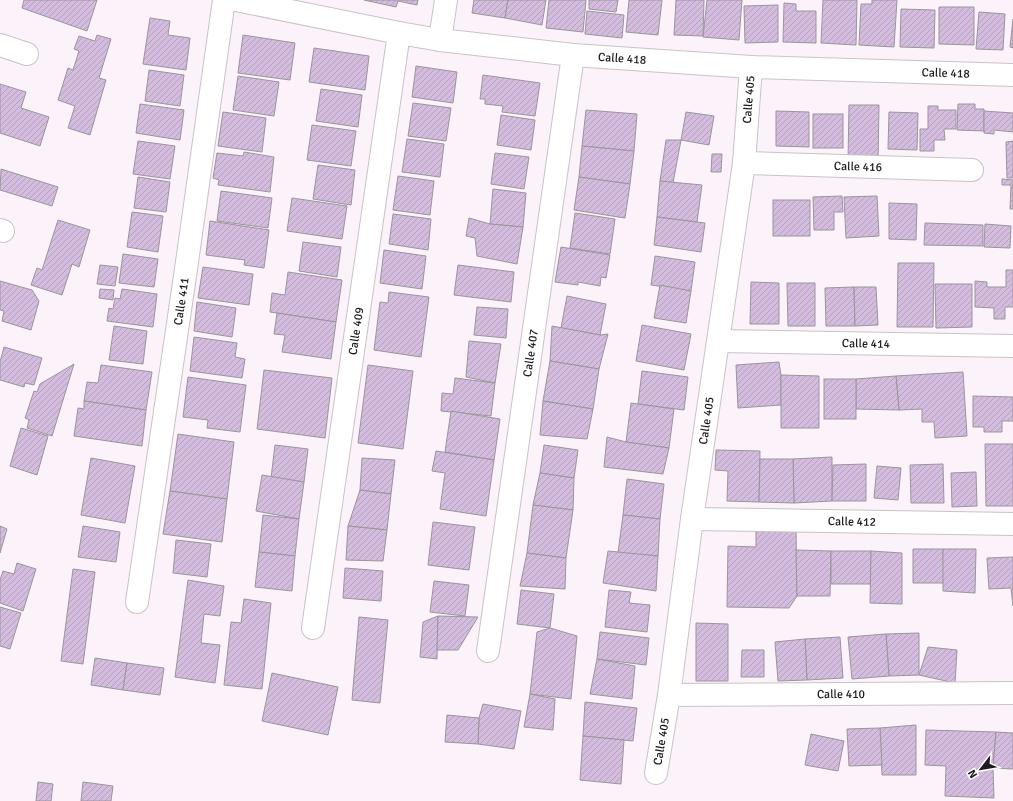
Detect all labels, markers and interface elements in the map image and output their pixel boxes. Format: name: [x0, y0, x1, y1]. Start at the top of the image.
street label: Calle 418: [598, 50, 647, 68]
street label: Calle 418: [921, 65, 970, 82]
street label: Calle 405: [740, 75, 758, 124]
street label: Calle 416: [834, 159, 882, 175]
street label: Calle 411: [171, 276, 193, 326]
street label: Calle 409: [346, 306, 367, 356]
street label: Calle 407: [520, 328, 542, 378]
street label: Calle 414: [842, 336, 891, 352]
street label: Calle 405: [696, 396, 718, 446]
street label: Calle 412: [828, 514, 876, 530]
street label: Calle 410: [817, 687, 865, 702]
street label: Calle 405: [650, 717, 673, 767]
north arrow: [961, 749, 1001, 789]
text: N: [965, 767, 980, 781]

